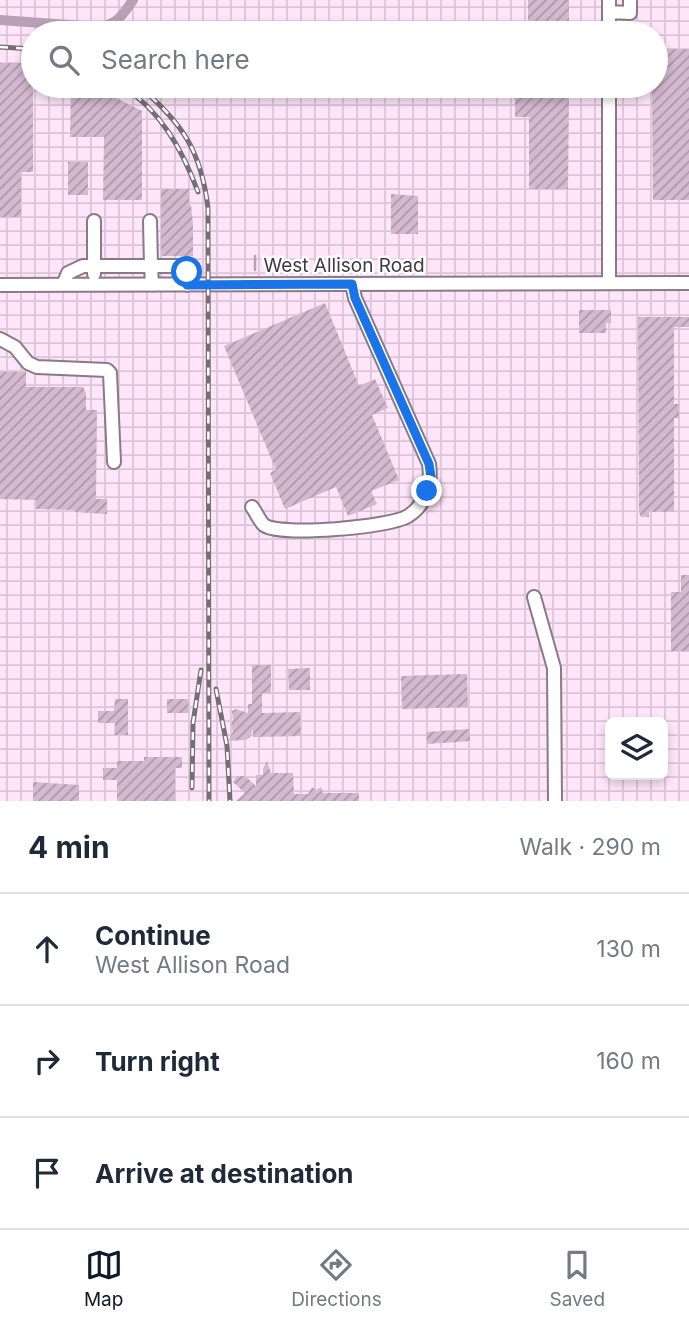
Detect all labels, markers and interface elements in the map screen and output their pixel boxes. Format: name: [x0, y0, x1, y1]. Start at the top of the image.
search box: [21, 21, 668, 98]
icon: search: [45, 41, 83, 79]
text: Search here: [101, 44, 250, 75]
street label: West Allison Road: [263, 254, 425, 277]
route start: [171, 256, 202, 287]
route end: [411, 475, 442, 506]
map controls: [605, 717, 668, 780]
button: layers: [605, 717, 668, 780]
text: 4 min: [28, 829, 110, 865]
text: Walk · 290 m: [519, 833, 661, 861]
text: Continue: [95, 920, 211, 951]
icon: ahead: [28, 930, 66, 968]
text: 130 m: [596, 935, 661, 963]
text: West Allison Road: [95, 951, 290, 979]
icon: right: [28, 1042, 66, 1080]
text: Turn right: [95, 1046, 220, 1077]
text: 160 m: [596, 1047, 661, 1075]
icon: arrive: [28, 1154, 66, 1192]
text: Arrive at destination: [95, 1158, 354, 1189]
tab: Map: [84, 1246, 123, 1311]
tab: Directions: [291, 1246, 382, 1311]
tab: Saved: [549, 1246, 605, 1311]

